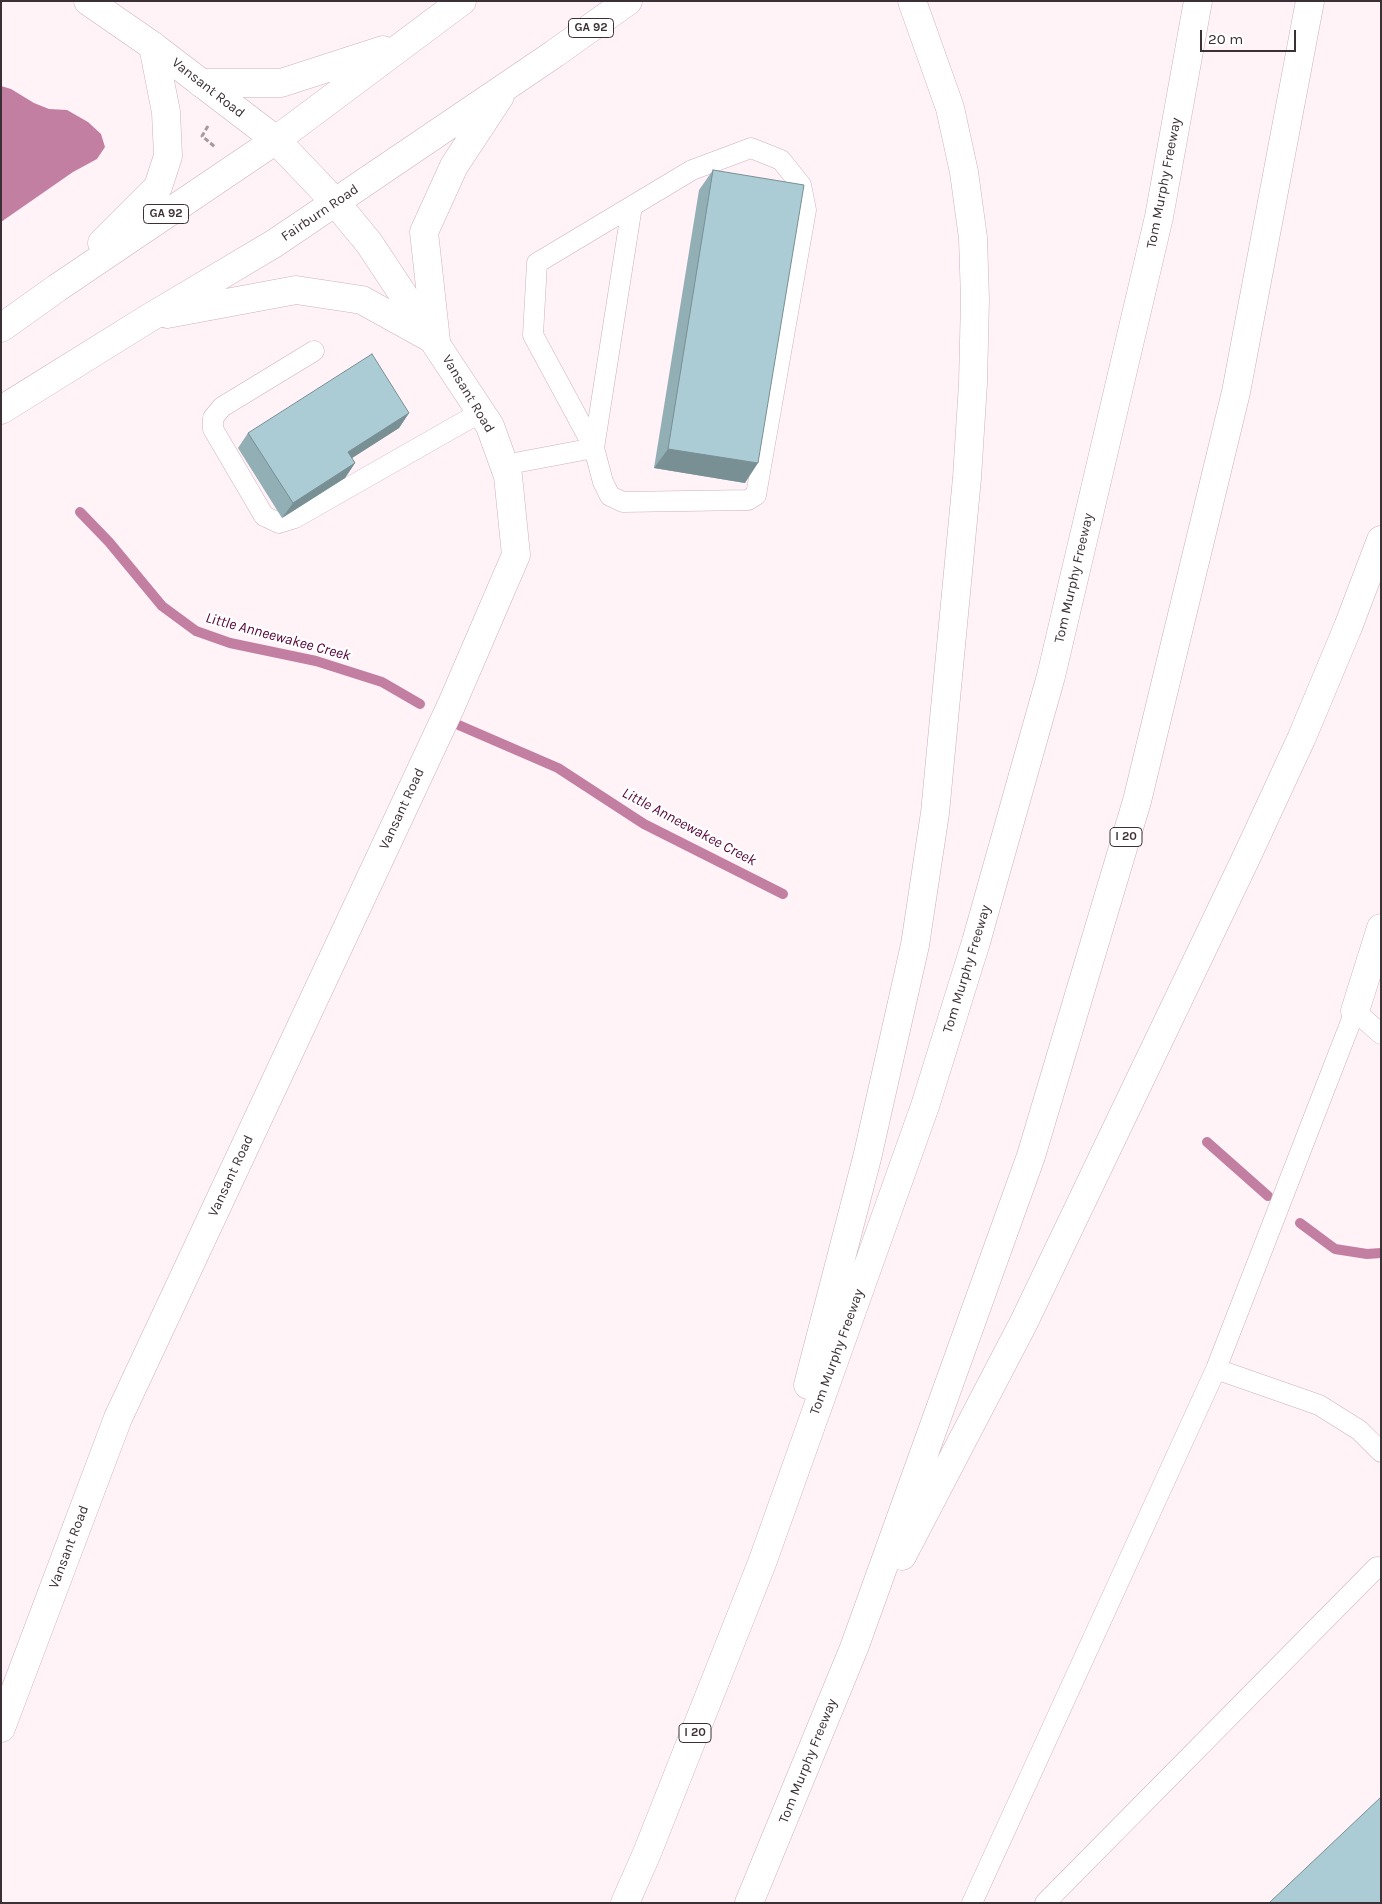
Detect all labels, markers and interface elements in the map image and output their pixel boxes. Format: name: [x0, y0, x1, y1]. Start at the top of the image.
road number: GA 92: [568, 18, 614, 38]
scale bar: [1202, 20, 1298, 52]
text: 20 m: [1208, 30, 1243, 48]
street label: Vansant Road: [168, 54, 248, 122]
street label: Tom Murphy Freeway: [1143, 116, 1185, 250]
street label: Fairburn Road: [278, 181, 362, 245]
road number: GA 92: [144, 204, 188, 223]
street label: Vansant Road: [438, 352, 498, 436]
street label: Tom Murphy Freeway: [1051, 511, 1097, 645]
water label: Little Anneewakee Creek: [204, 609, 352, 665]
street label: Vansant Road: [376, 766, 428, 852]
water label: Little Anneewakee Creek: [619, 784, 759, 870]
road number: I 20: [1110, 828, 1142, 846]
street label: Tom Murphy Freeway: [940, 903, 994, 1035]
street label: Vansant Road: [205, 1133, 257, 1219]
street label: Tom Murphy Freeway: [806, 1287, 868, 1417]
street label: Vansant Road: [45, 1503, 93, 1591]
street label: Tom Murphy Freeway: [775, 1696, 841, 1826]
road number: I 20: [679, 1724, 711, 1742]

